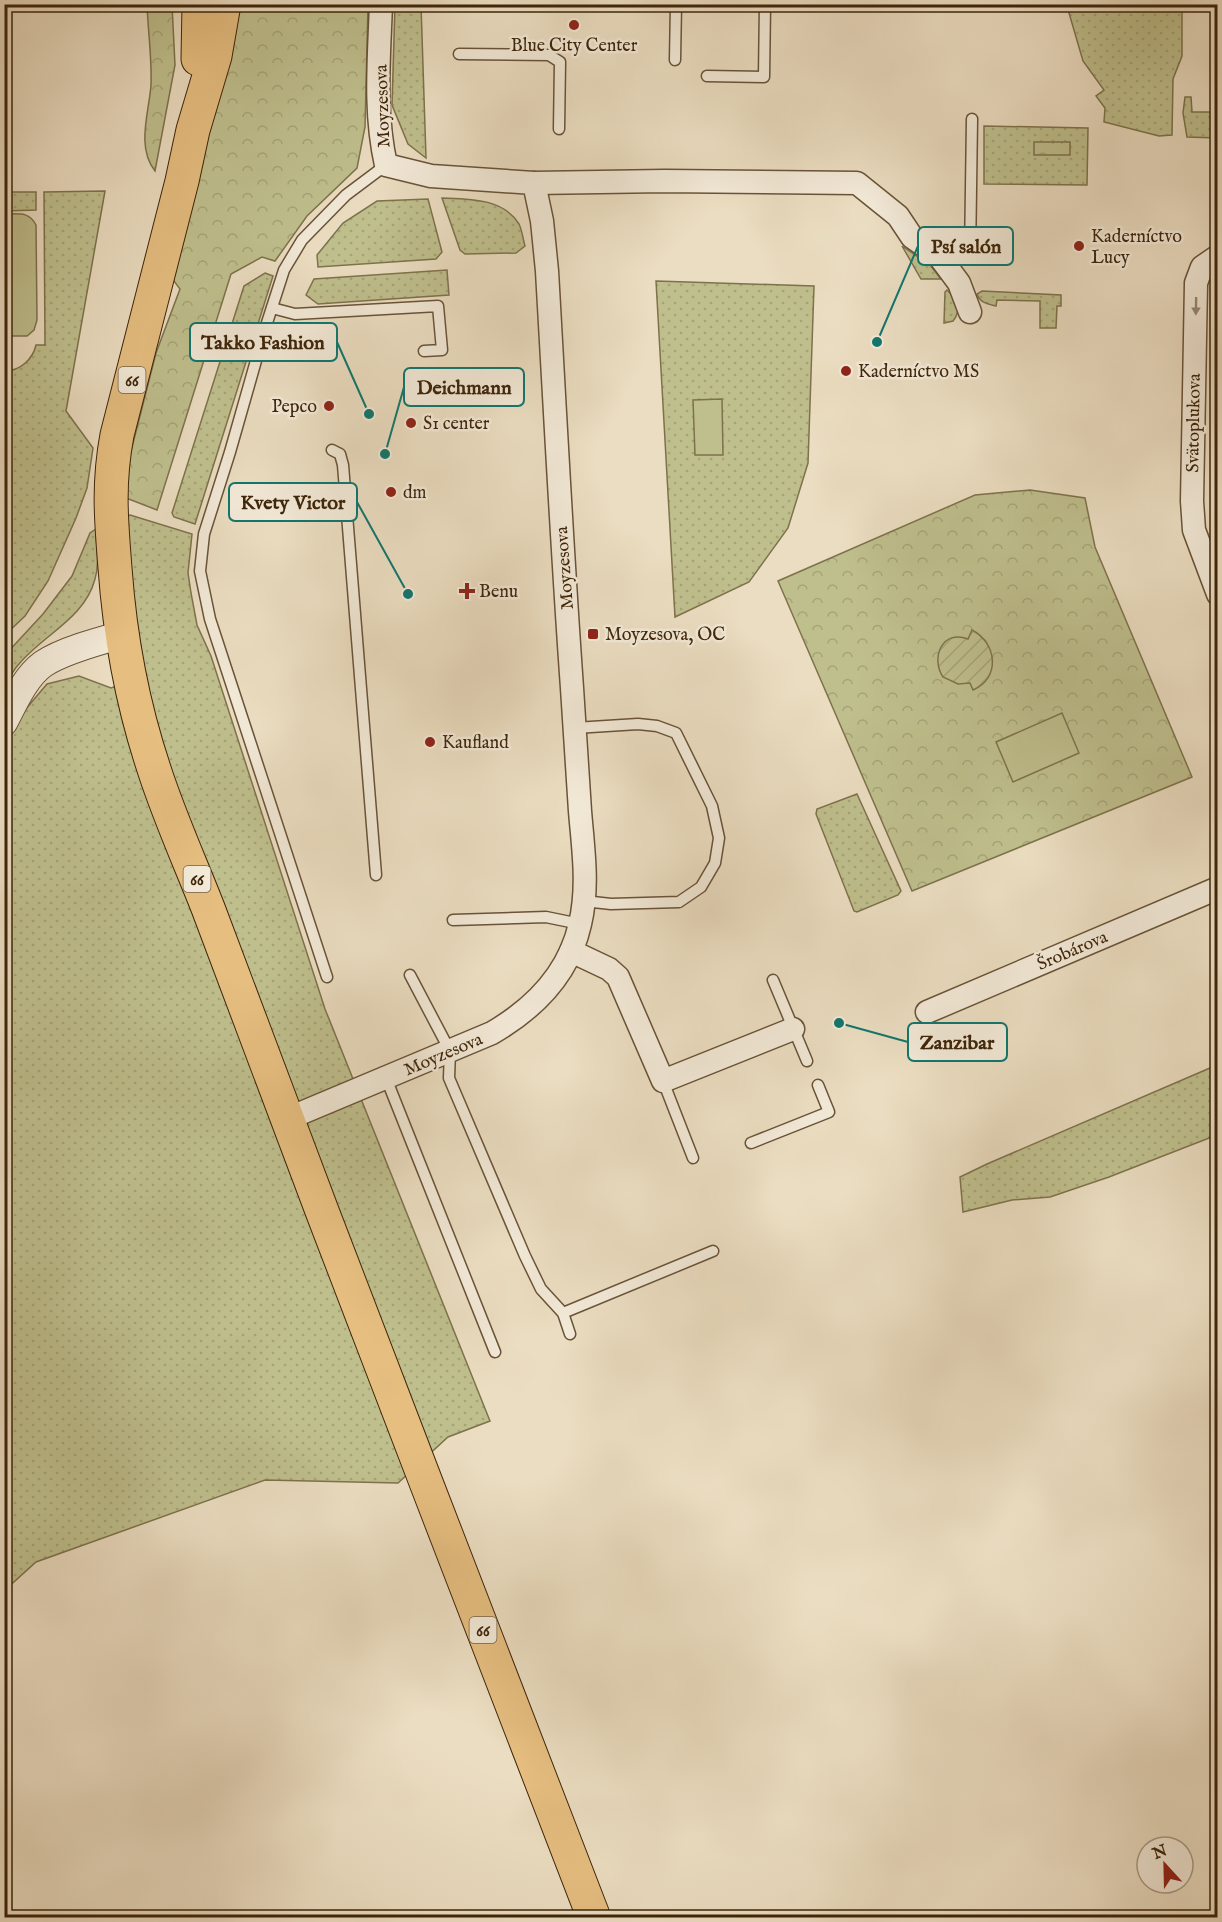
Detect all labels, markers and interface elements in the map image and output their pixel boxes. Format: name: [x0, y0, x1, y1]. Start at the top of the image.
marker: Blue City Center: [567, 18, 581, 32]
place label: Blue City Center: [511, 35, 638, 58]
street label: Moyzesova: [371, 64, 396, 148]
place label: Kaderníctvo Lucy: [1091, 226, 1182, 270]
callout: Psí salón: [918, 227, 1013, 265]
text: Psí salón: [931, 235, 1002, 260]
marker: Kaderníctvo Lucy: [1072, 239, 1086, 253]
one-way arrow: [1191, 296, 1200, 315]
callout: Takko Fashion: [190, 323, 337, 361]
text: Takko Fashion: [200, 331, 325, 356]
place label: Kaderníctvo MS: [858, 361, 979, 384]
marker: Kaderníctvo MS: [839, 364, 853, 378]
road number: 66: [118, 367, 146, 393]
callout: Deichmann: [404, 368, 524, 406]
street label: Svätoplukova: [1182, 373, 1207, 473]
text: Deichmann: [416, 376, 512, 401]
place label: Pepco: [271, 396, 317, 419]
marker: Pepco: [322, 399, 336, 413]
place label: S1 center: [423, 413, 490, 436]
marker: S1 center: [404, 416, 418, 430]
place label: dm: [403, 482, 427, 505]
callout: Kvety Victor: [229, 483, 357, 521]
marker: dm: [384, 485, 398, 499]
text: Kvety Victor: [241, 491, 346, 516]
street label: Moyzesova: [551, 525, 580, 610]
place label: Benu: [479, 581, 518, 604]
marker: Benu: [460, 584, 474, 598]
place label: Moyzesova, OC: [605, 624, 725, 647]
marker: Moyzesova, OC: [586, 627, 600, 641]
place label: Kaufland: [442, 732, 509, 755]
marker: Kaufland: [423, 735, 437, 749]
road number: 66: [184, 866, 210, 892]
street label: Šrobárova: [1033, 924, 1112, 977]
callout: Zanzibar: [908, 1023, 1007, 1061]
street label: Moyzesova: [401, 1028, 487, 1082]
text: Zanzibar: [920, 1031, 995, 1056]
road number: 66: [470, 1617, 496, 1643]
north arrow: [1135, 1835, 1195, 1895]
text: N: [1149, 1841, 1170, 1865]

